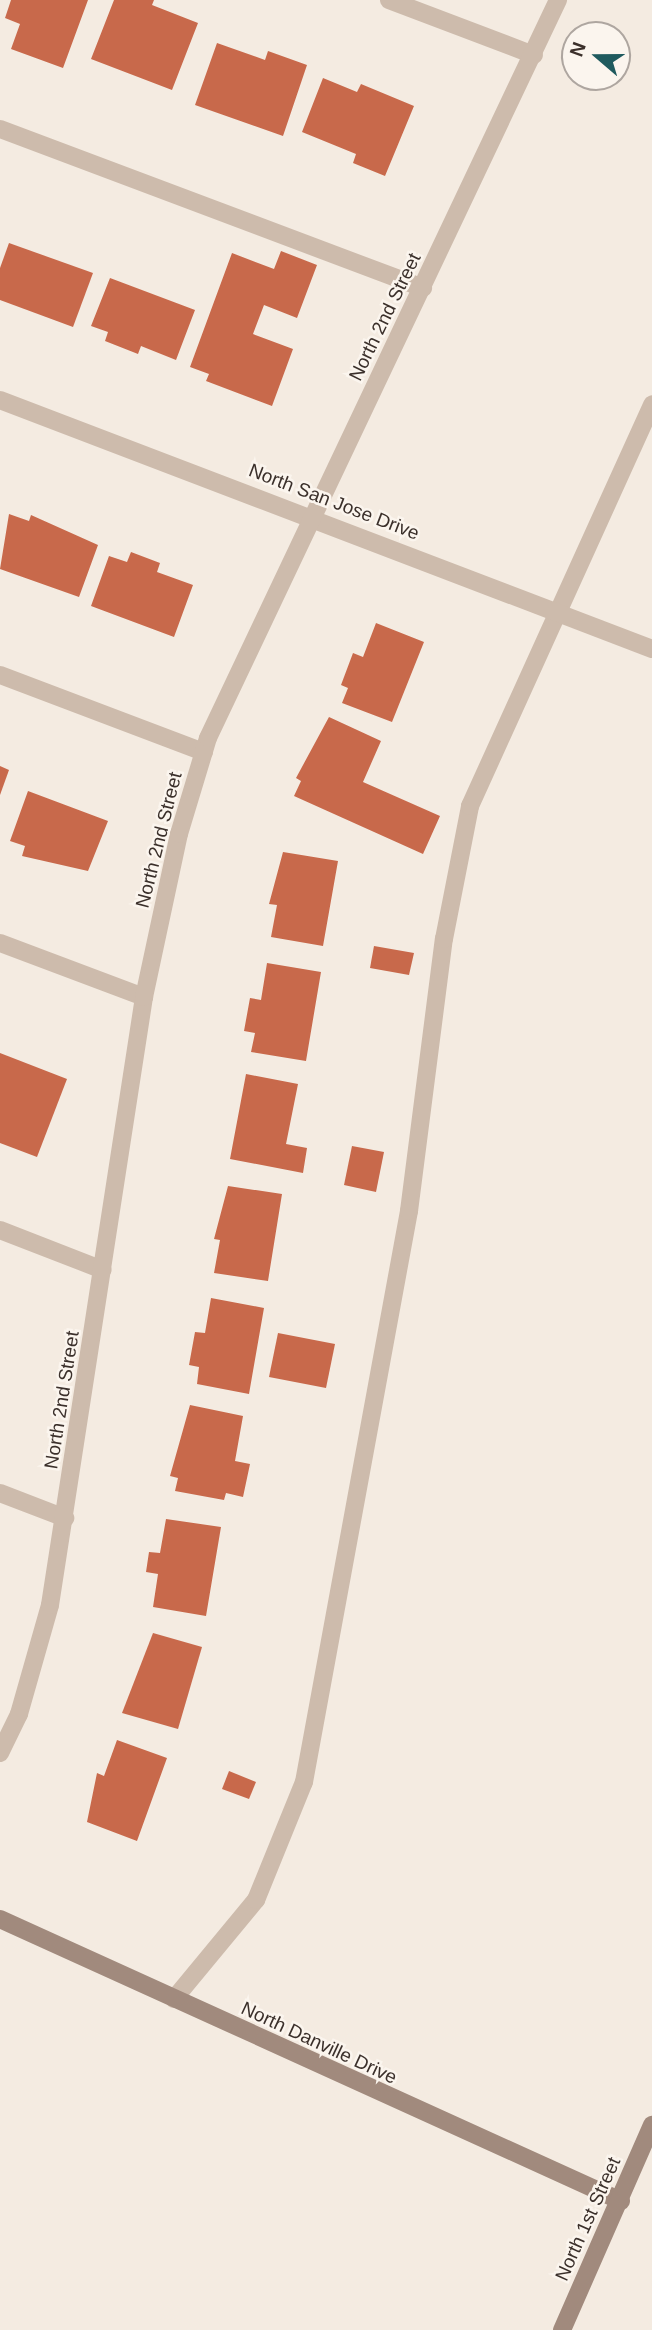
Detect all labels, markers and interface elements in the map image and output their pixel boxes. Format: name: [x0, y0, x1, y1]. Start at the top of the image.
north arrow: [561, 21, 631, 91]
text: N: [565, 39, 590, 59]
street label: North 2nd Street: [344, 249, 426, 385]
street label: North San Jose Drive: [246, 459, 422, 545]
street label: North 2nd Street: [131, 770, 187, 910]
street label: North 2nd Street: [40, 1329, 84, 1471]
street label: North Danville Drive: [238, 1997, 400, 2089]
street label: North 1st Street: [551, 2154, 625, 2284]

